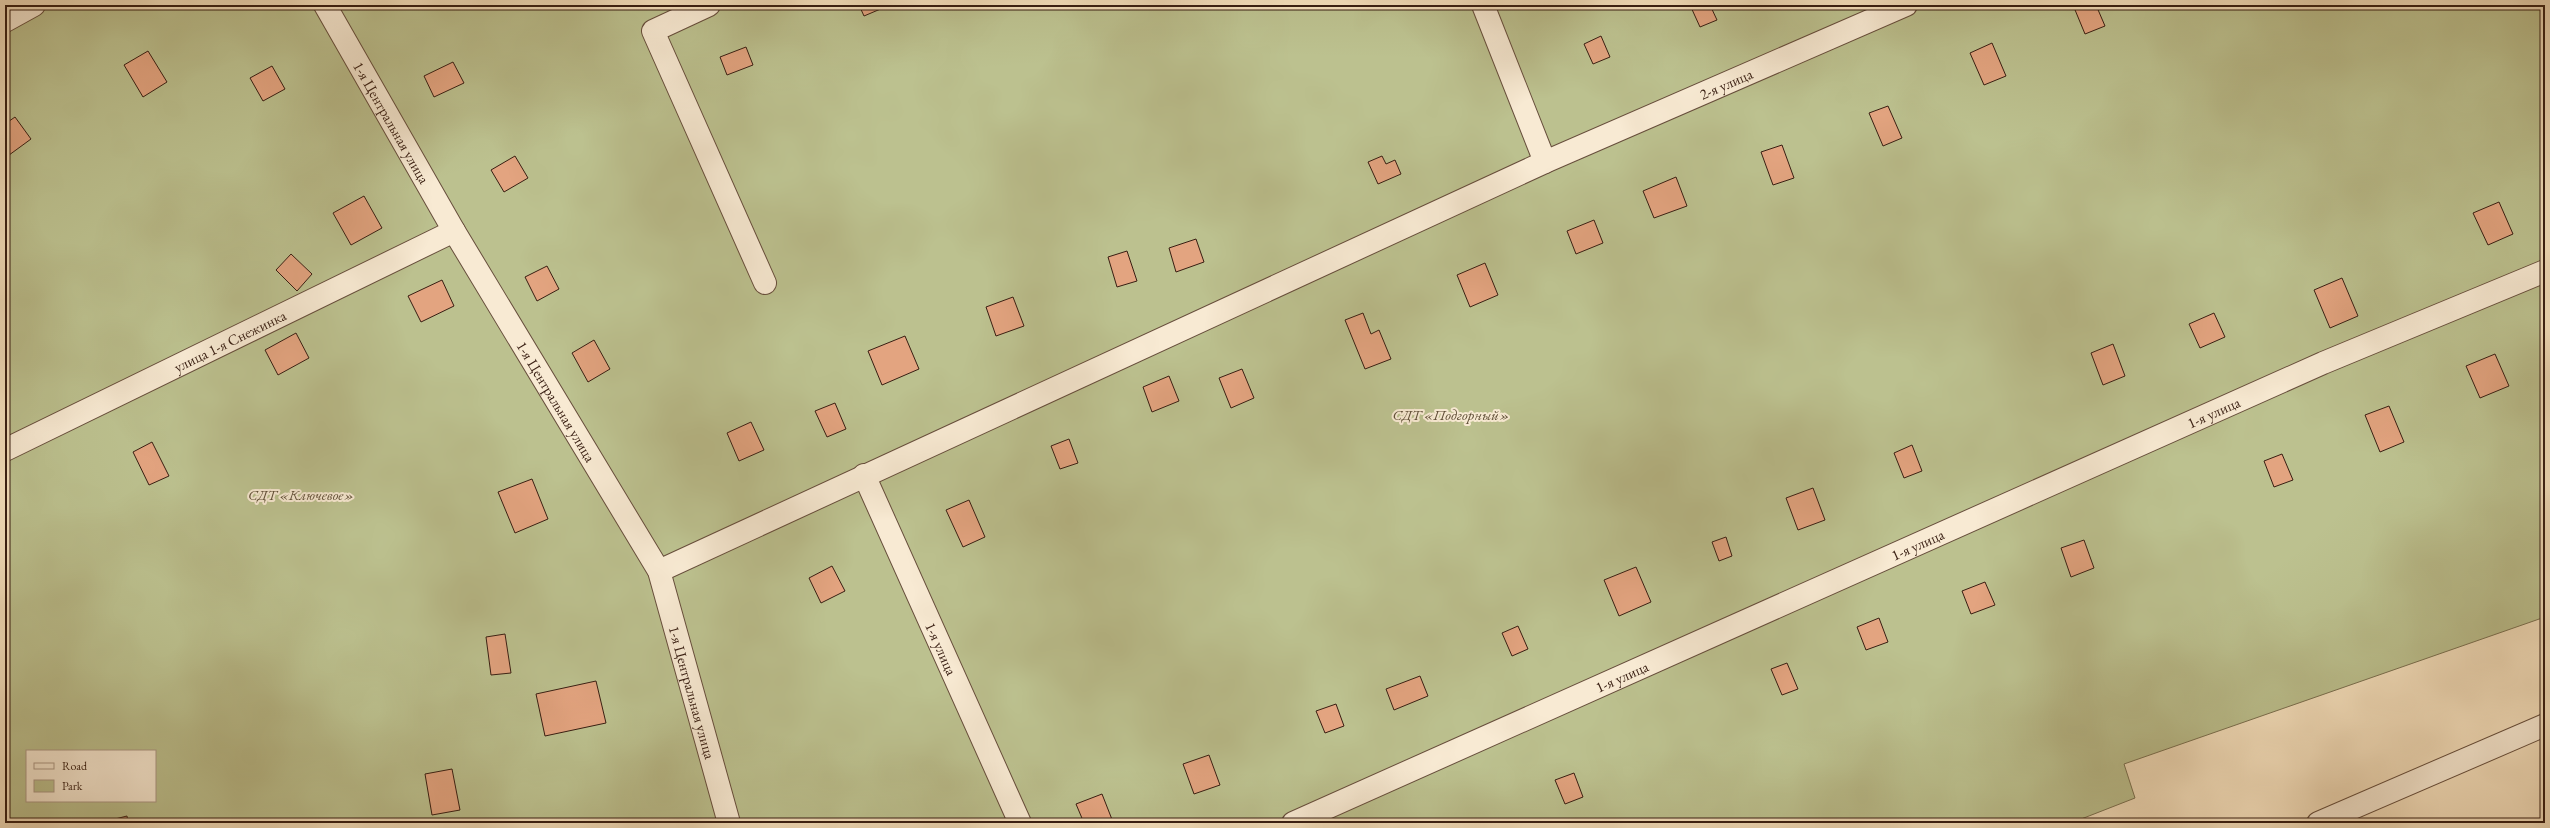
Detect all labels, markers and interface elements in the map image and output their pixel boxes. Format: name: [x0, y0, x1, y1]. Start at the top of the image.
street label: 1-я Центральная улица: [350, 58, 434, 187]
street label: 2-я улица: [1696, 63, 1755, 103]
street label: улица 1-я Снежинка: [170, 305, 289, 376]
street label: 1-я Центральная улица: [513, 337, 600, 465]
street label: 1-я улица: [2184, 392, 2243, 432]
park label: СДТ «Подгорный»: [1393, 405, 1509, 424]
park label: СДТ «Ключевое»: [248, 485, 354, 504]
street label: 1-я улица: [1888, 524, 1947, 564]
street label: 1-я улица: [922, 619, 962, 678]
street label: 1-я Центральная улица: [665, 623, 720, 761]
street label: 1-я улица: [1592, 656, 1651, 696]
legend: [26, 750, 156, 802]
text: Road: [62, 758, 88, 774]
text: Park: [62, 778, 83, 794]

